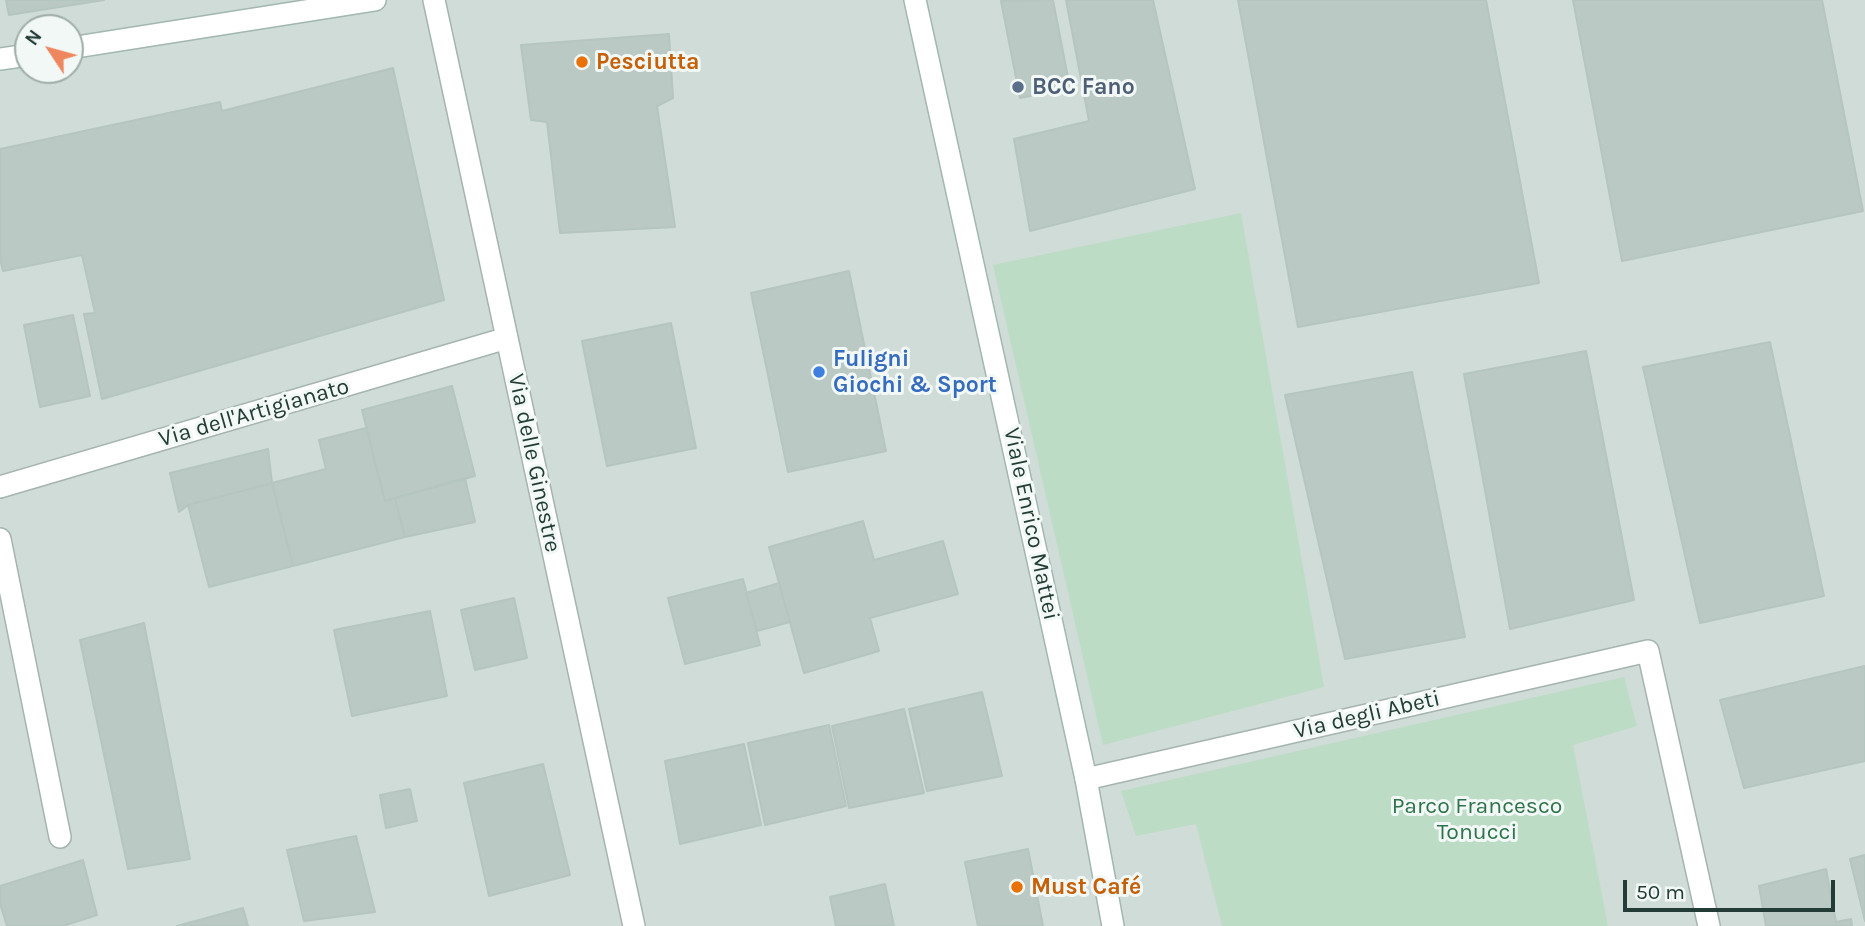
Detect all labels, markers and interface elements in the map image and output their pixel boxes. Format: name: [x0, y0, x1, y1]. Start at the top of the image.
north arrow: [14, 14, 84, 84]
text: N: [21, 26, 47, 50]
place label: Pesciutta: [596, 48, 699, 76]
marker: Pesciutta: [574, 54, 590, 70]
place label: BCC Fano: [1032, 73, 1135, 101]
marker: BCC Fano: [1010, 79, 1026, 95]
place label: Fuligni Giochi & Sport: [833, 345, 997, 399]
marker: Fuligni Giochi & Sport: [811, 364, 827, 380]
street label: Via delle Ginestre: [502, 371, 566, 555]
street label: Via dell'Artigianato: [156, 373, 352, 453]
street label: Viale Enrico Mattei: [997, 425, 1065, 623]
street label: Via degli Abeti: [1291, 685, 1443, 745]
park label: Parco Francesco Tonucci: [1392, 792, 1562, 846]
scale bar: [1627, 866, 1839, 910]
place label: Must Café: [1031, 873, 1141, 901]
marker: Must Café: [1009, 879, 1025, 895]
text: 50 m: [1636, 880, 1685, 904]

